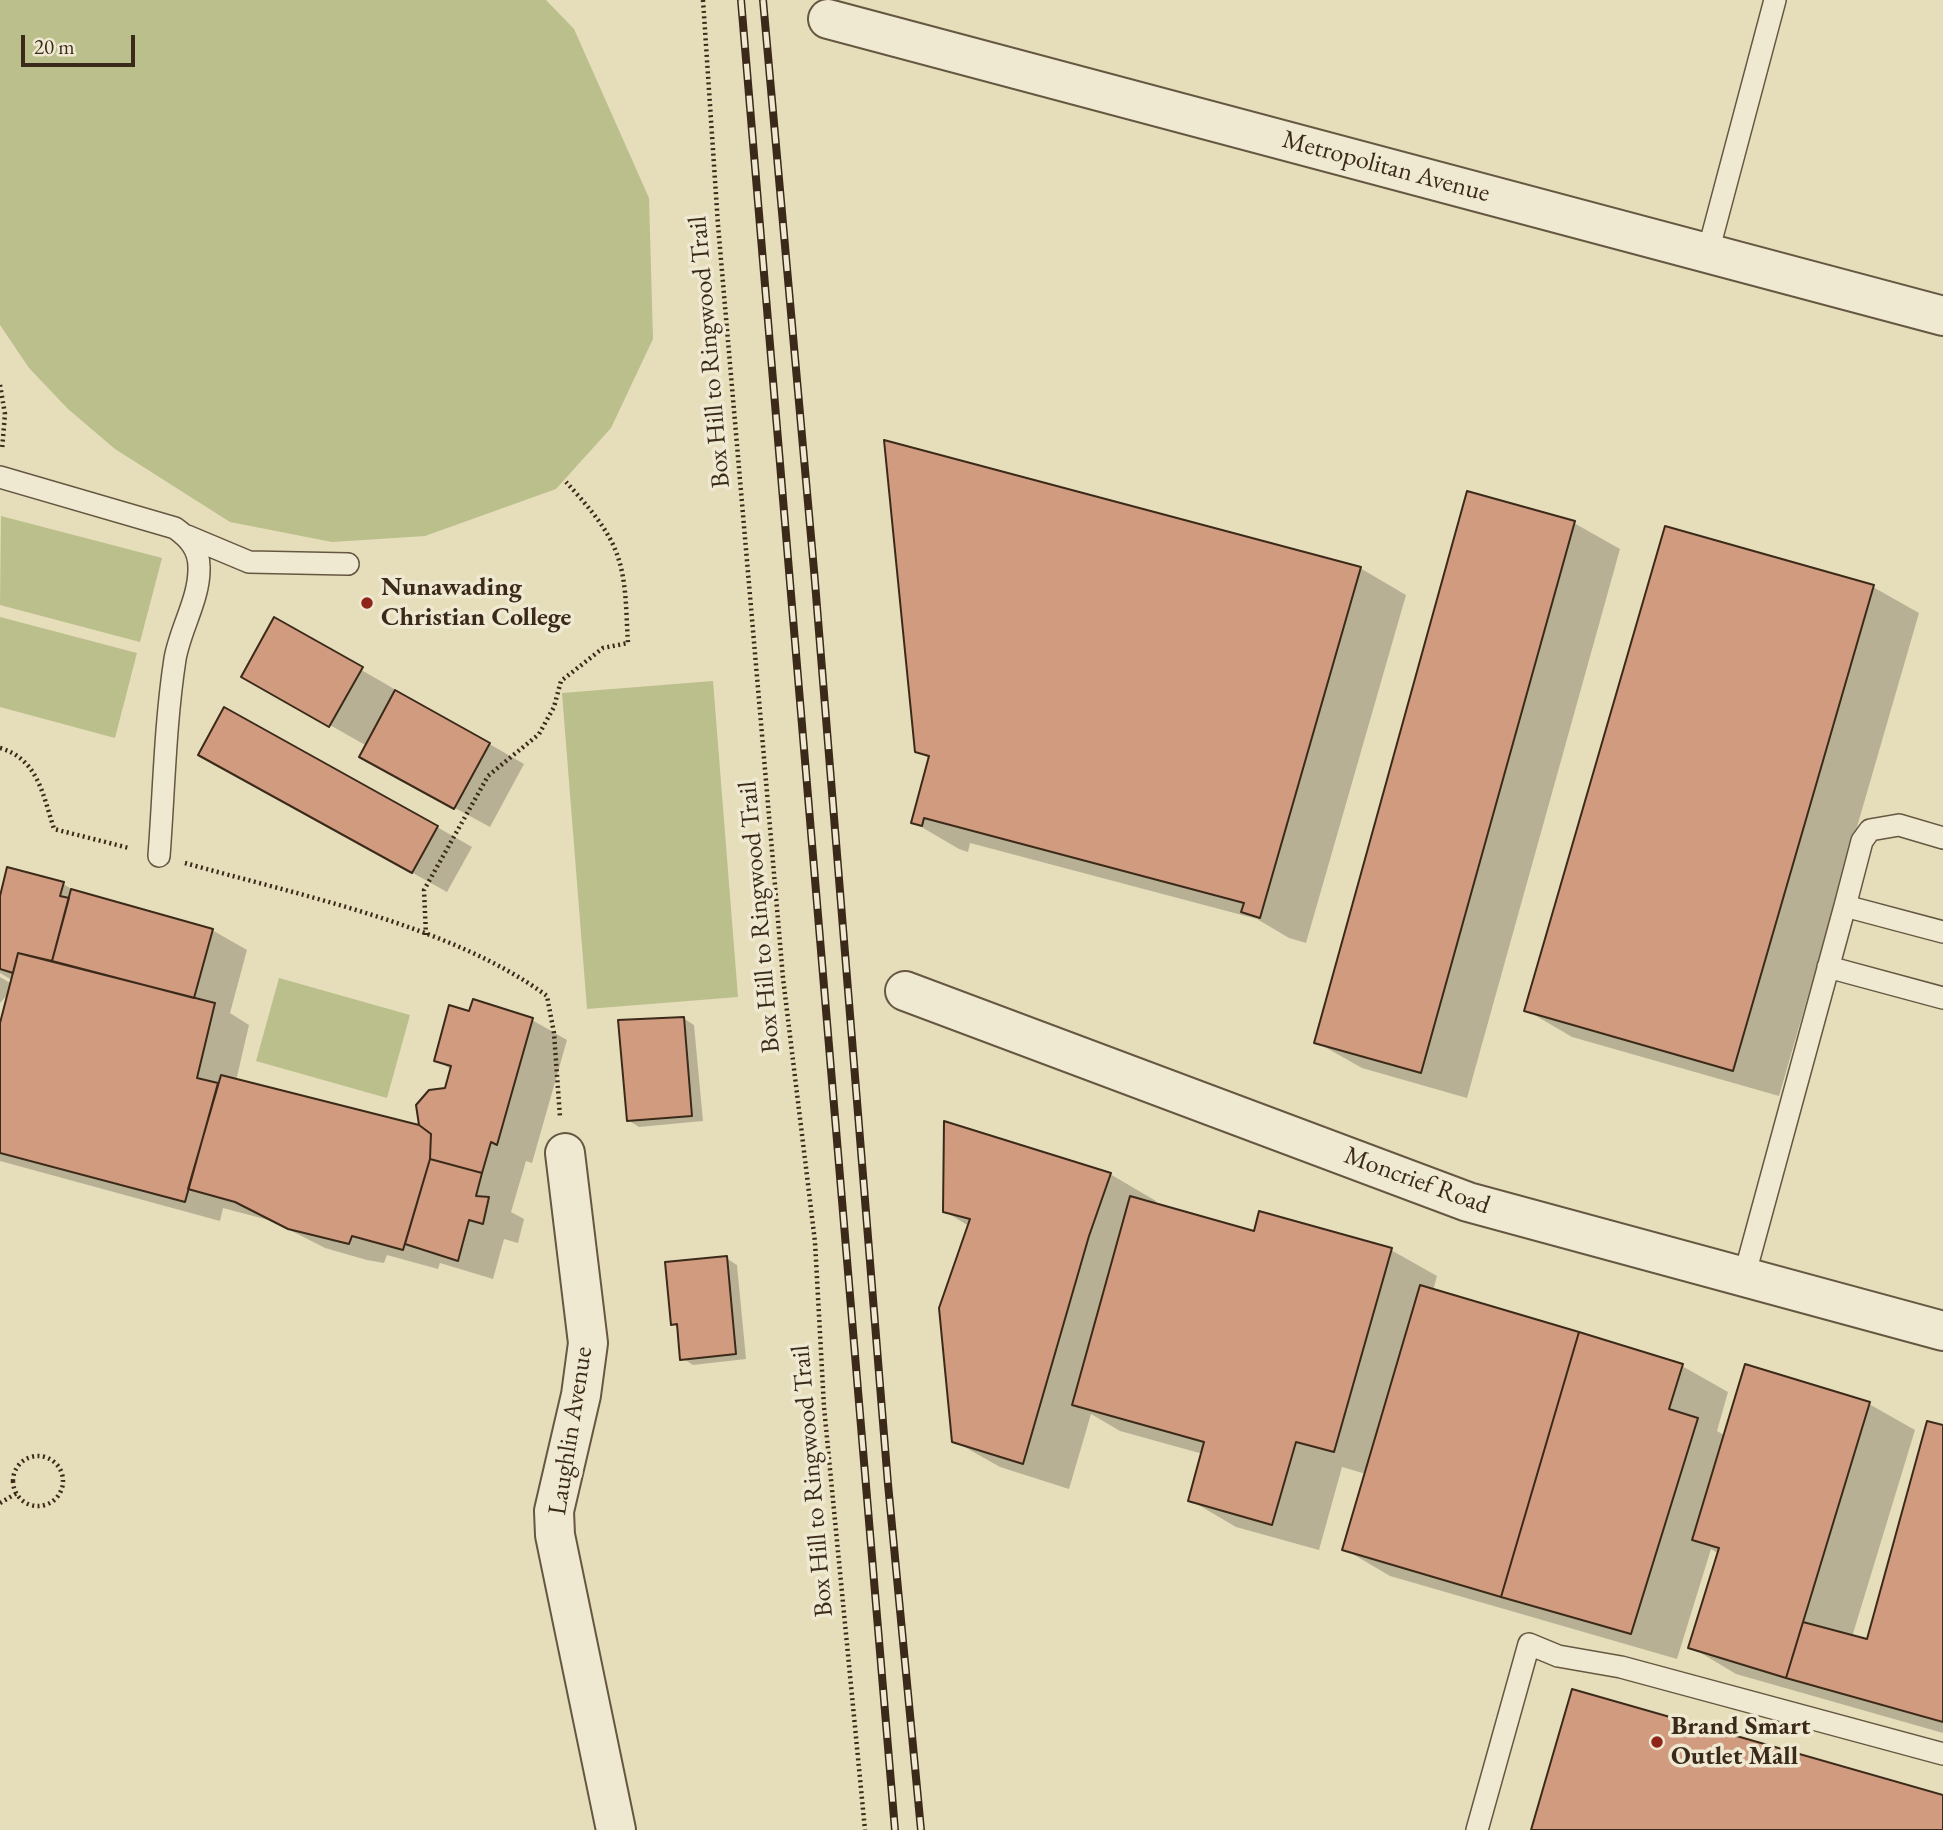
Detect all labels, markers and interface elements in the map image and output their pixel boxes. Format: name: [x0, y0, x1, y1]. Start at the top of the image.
scale bar: [24, 21, 138, 65]
text: 20 m: [34, 33, 75, 60]
street label: Metropolitan Avenue: [1279, 124, 1493, 210]
street label: Box Hill to Ringwood Trail: [683, 215, 737, 489]
place label: Nunawading Christian College: [381, 572, 571, 634]
marker: Nunawading Christian College: [359, 595, 375, 611]
street label: Box Hill to Ringwood Trail: [733, 780, 787, 1054]
street label: Moncrief Road: [1340, 1140, 1494, 1222]
street label: Box Hill to Ringwood Trail: [786, 1344, 840, 1618]
street label: Laughlin Avenue: [542, 1345, 600, 1517]
place label: Brand Smart Outlet Mall: [1671, 1711, 1810, 1772]
marker: Brand Smart Outlet Mall: [1649, 1734, 1665, 1750]

